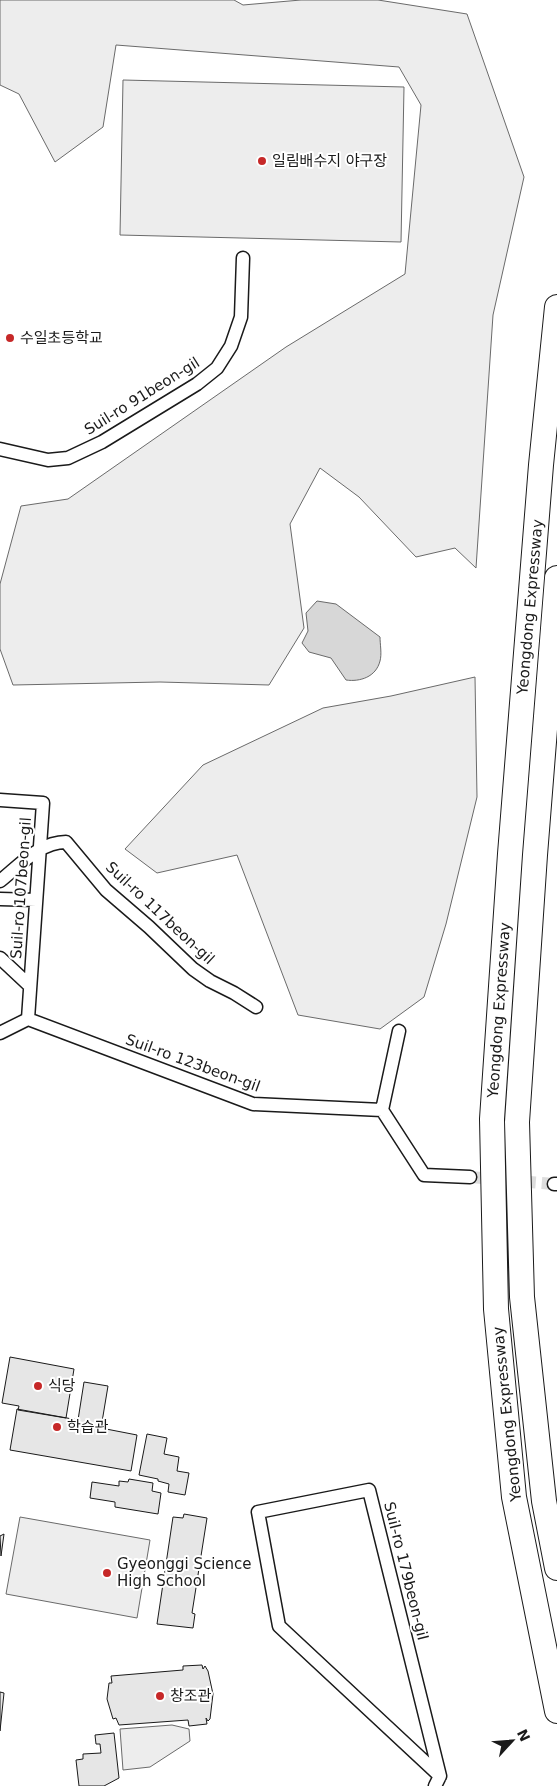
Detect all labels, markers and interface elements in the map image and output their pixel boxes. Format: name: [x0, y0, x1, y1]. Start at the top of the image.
place label: 일림배수지 야구장: [272, 152, 387, 170]
marker: 일림배수지 야구장: [256, 155, 268, 167]
place label: 수일초등학교: [20, 329, 103, 347]
marker: 수일초등학교: [4, 332, 16, 344]
street label: Suil-ro 91beon-gil: [81, 353, 203, 439]
street label: Yeongdong Expressway: [513, 518, 547, 696]
street label: Suil-ro 107beon-gil: [7, 817, 35, 959]
street label: Suil-ro 117beon-gil: [102, 858, 218, 968]
street label: Yeongdong Expressway: [484, 921, 514, 1099]
street label: Suil-ro 123beon-gil: [123, 1030, 263, 1096]
street label: Yeongdong Expressway: [489, 1325, 525, 1503]
place label: 식당: [48, 1377, 76, 1395]
marker: 식당: [32, 1380, 44, 1392]
place label: 학습관: [67, 1418, 109, 1436]
marker: 학습관: [51, 1421, 63, 1433]
street label: Suil-ro 179beon-gil: [380, 1500, 432, 1642]
place label: Gyeonggi Science High School: [117, 1555, 252, 1590]
marker: Gyeonggi Science High School: [101, 1567, 113, 1579]
place label: 창조관: [170, 1687, 212, 1705]
marker: 창조관: [154, 1690, 166, 1702]
north arrow: [487, 1716, 537, 1766]
text: N: [514, 1727, 533, 1744]

